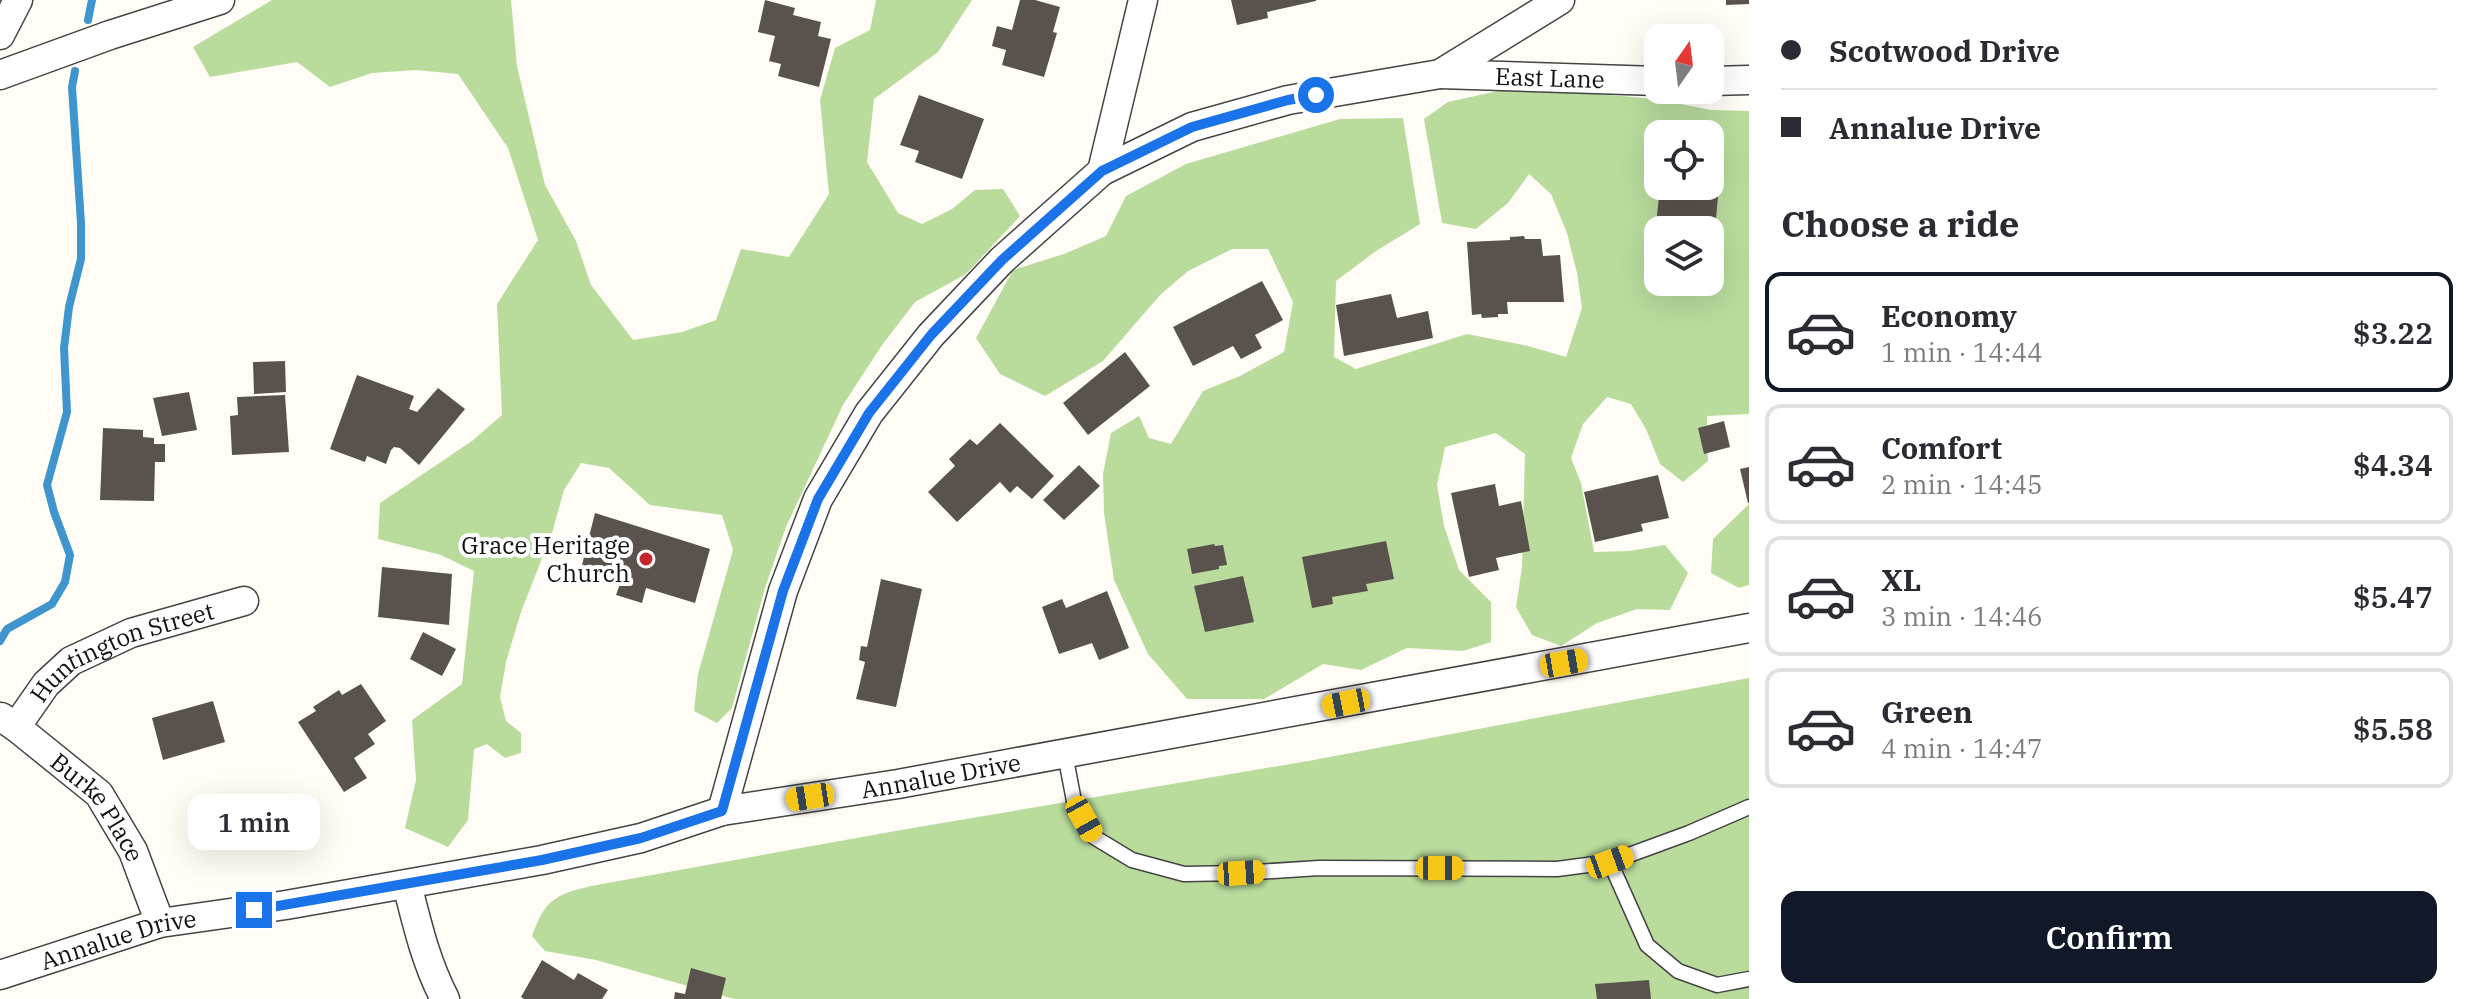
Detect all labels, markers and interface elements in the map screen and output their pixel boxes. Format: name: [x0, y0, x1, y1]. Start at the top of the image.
north arrow: [1644, 24, 1724, 104]
map controls: [1644, 24, 1724, 296]
text: Scotwood Drive: [1829, 31, 2060, 70]
street label: East Lane: [1495, 60, 1605, 95]
route start: [1298, 77, 1334, 113]
text: Annalue Drive: [1829, 108, 2041, 147]
button: locate: [1644, 120, 1724, 200]
text: Choose a ride: [1781, 200, 2020, 247]
button: layers: [1644, 216, 1724, 296]
icon: car: [1785, 296, 1857, 368]
text: Economy: [1881, 296, 2017, 335]
text: $3.22: [2353, 313, 2433, 352]
text: 1 min · 14:44: [1881, 335, 2043, 369]
icon: car: [1785, 428, 1857, 500]
text: Comfort: [1881, 428, 2002, 467]
text: $4.34: [2353, 445, 2433, 484]
text: 2 min · 14:45: [1881, 467, 2043, 501]
place label: Grace Heritage Church: [461, 529, 630, 589]
marker: Grace Heritage Church: [637, 550, 655, 568]
icon: car: [1785, 560, 1857, 632]
text: XL: [1881, 560, 1921, 599]
text: $5.47: [2353, 577, 2433, 616]
street label: Huntington Street: [22, 594, 218, 708]
text: 3 min · 14:46: [1881, 599, 2043, 633]
car: [1538, 647, 1590, 679]
car: [1320, 687, 1372, 719]
icon: car: [1785, 692, 1857, 764]
text: Green: [1881, 692, 1973, 731]
text: $5.58: [2353, 709, 2433, 748]
text: 4 min · 14:47: [1881, 731, 2043, 765]
street label: Burke Place: [44, 745, 151, 866]
street label: Annalue Drive: [859, 746, 1023, 805]
car: [784, 781, 836, 813]
car: [1062, 792, 1106, 846]
callout: 1 min: [188, 794, 320, 850]
text: 1 min: [218, 805, 290, 839]
car: [1583, 843, 1637, 881]
car: [1416, 856, 1464, 880]
car: [1216, 859, 1266, 887]
button: Confirm: [1781, 891, 2437, 983]
route end: [236, 892, 272, 928]
street label: Annalue Drive: [36, 902, 198, 977]

